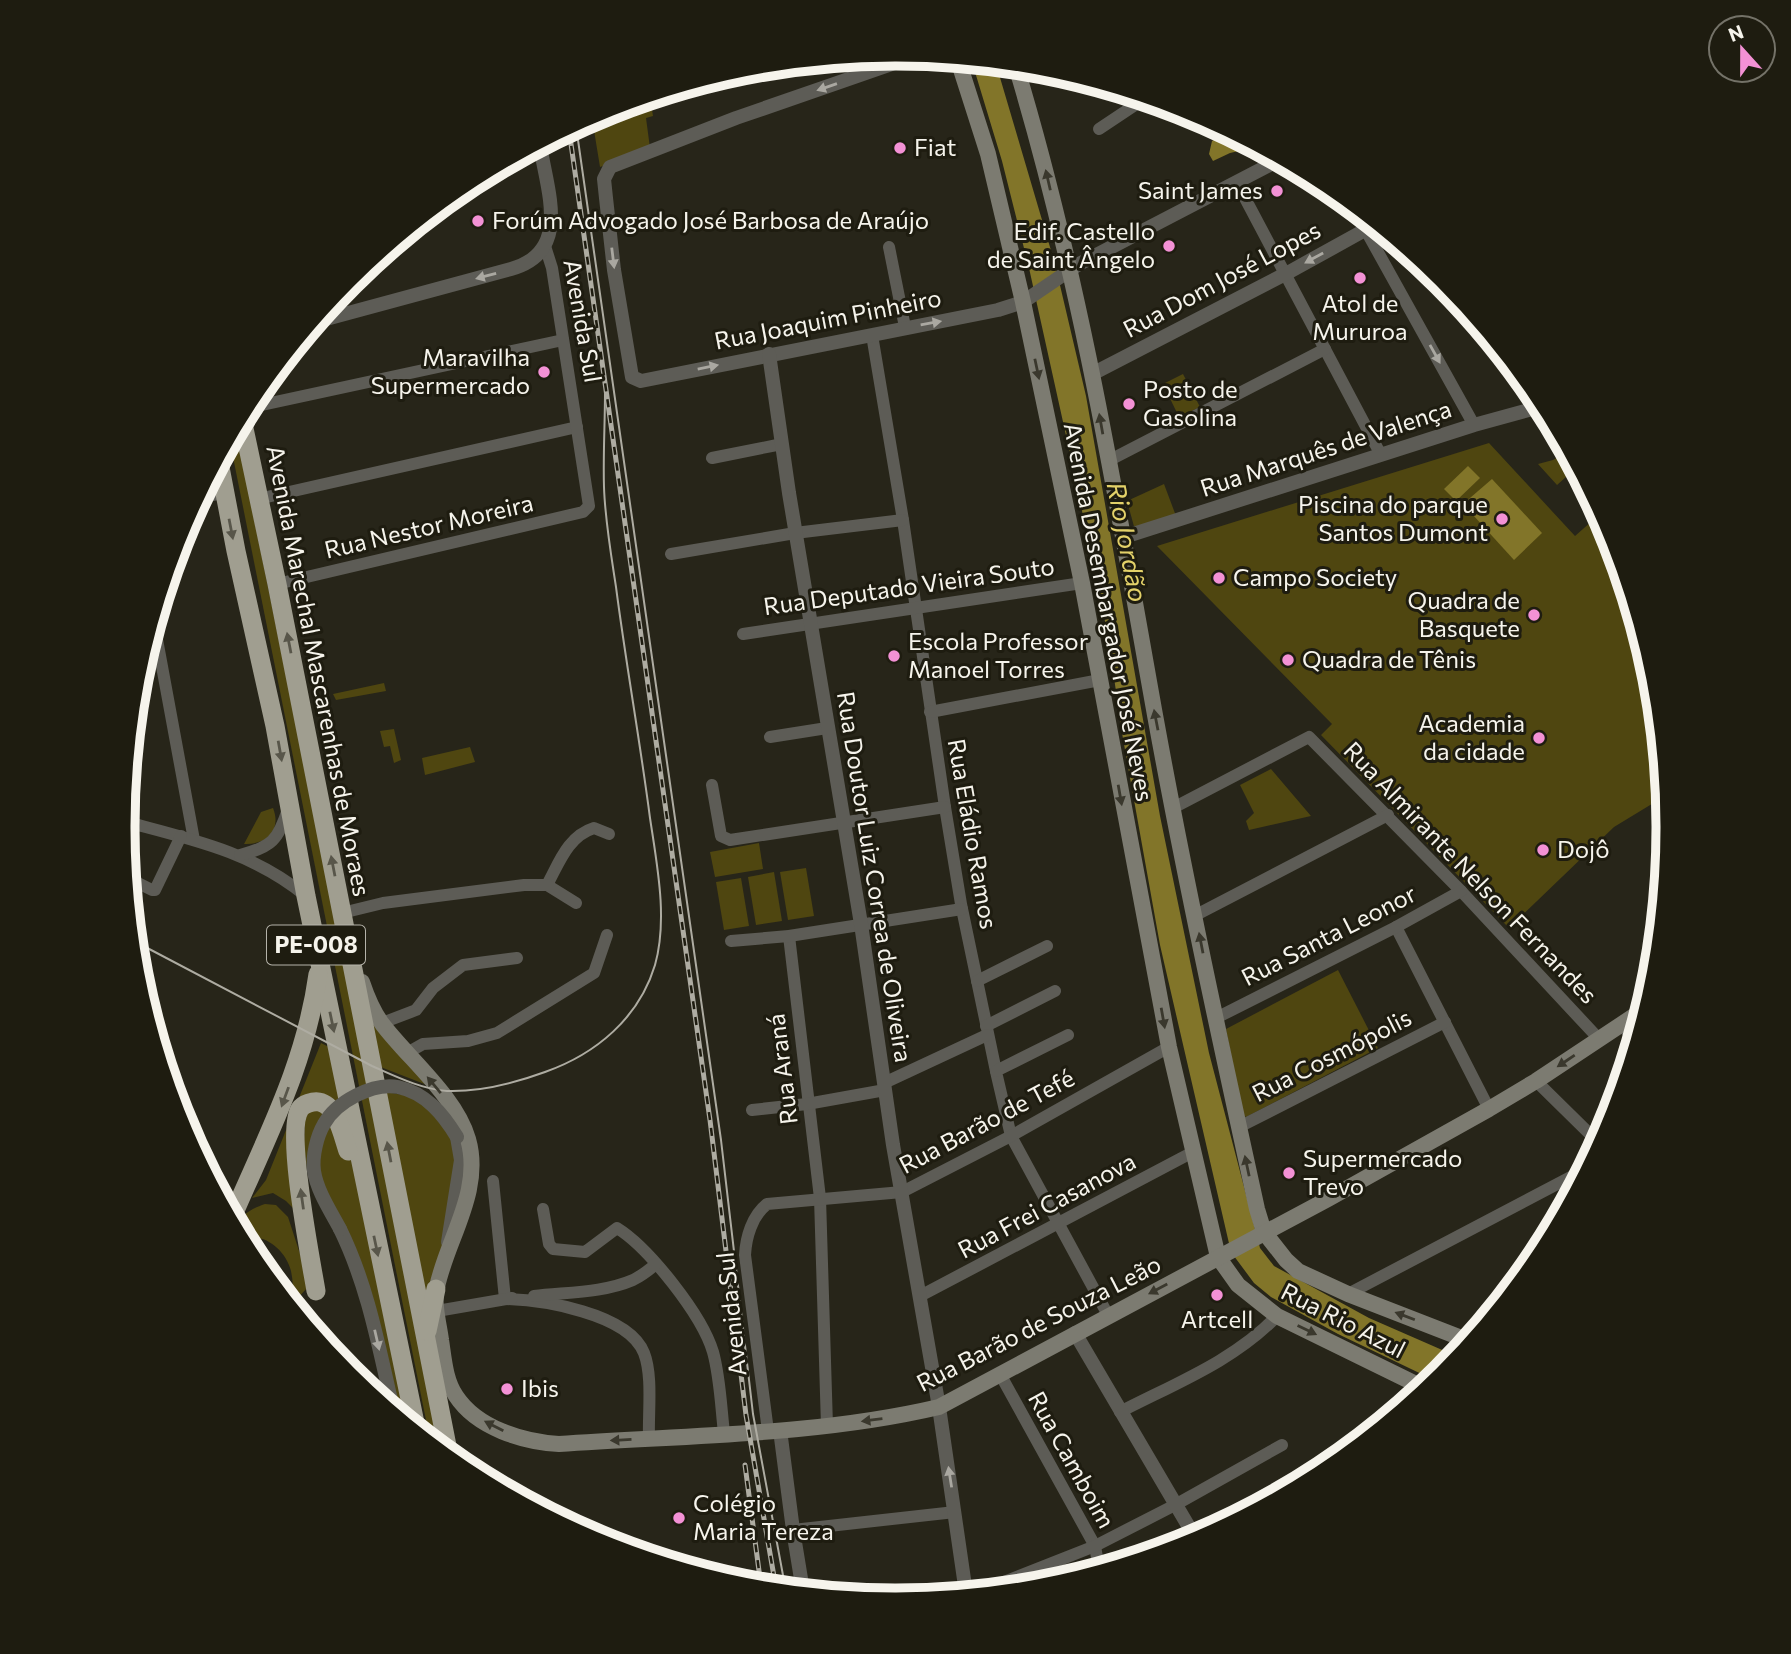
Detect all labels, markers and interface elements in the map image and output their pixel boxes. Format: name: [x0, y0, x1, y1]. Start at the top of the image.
north arrow: [1707, 14, 1777, 84]
text: N: [1725, 19, 1747, 46]
one-way arrow: [817, 82, 838, 93]
place label: Fiat: [914, 132, 956, 161]
marker: Fiat: [892, 140, 908, 156]
one-way arrow: [1042, 169, 1053, 191]
place label: Saint James: [1138, 175, 1263, 204]
marker: Saint James: [1269, 183, 1285, 199]
place label: Forúm Advogado José Barbosa de Araújo: [492, 205, 929, 234]
marker: Forúm Advogado José Barbosa de Araújo: [470, 213, 486, 229]
street label: Rua Dom José Lopes: [1118, 214, 1325, 343]
place label: Edif. Castello de Saint Ângelo: [987, 216, 1155, 273]
marker: Edif. Castello de Saint Ângelo: [1161, 238, 1177, 254]
one-way arrow: [608, 247, 619, 269]
one-way arrow: [1304, 252, 1324, 264]
street label: Avenida Sul: [558, 257, 609, 385]
marker: Atol de Mururoa: [1352, 270, 1368, 286]
one-way arrow: [475, 271, 497, 282]
street label: Rua Joaquim Pinheiro: [712, 282, 944, 355]
place label: Atol de Mururoa: [1312, 288, 1408, 345]
one-way arrow: [920, 317, 942, 328]
place label: Maravilha Supermercado: [371, 342, 530, 399]
one-way arrow: [1429, 344, 1441, 364]
one-way arrow: [1032, 358, 1043, 380]
one-way arrow: [697, 361, 719, 372]
marker: Maravilha Supermercado: [536, 364, 552, 380]
place label: Posto de Gasolina: [1143, 374, 1238, 431]
street label: Rua Marquês de Valença: [1196, 393, 1455, 502]
marker: Posto de Gasolina: [1121, 396, 1137, 412]
one-way arrow: [1095, 413, 1106, 435]
street label: Avenida Desembargador José Neves: [1058, 420, 1160, 804]
street label: Avenida Marechal Mascarenhas de Moraes: [261, 443, 377, 899]
water label: Rio Jordão: [1102, 479, 1155, 604]
street label: Rua Nestor Moreira: [321, 487, 536, 564]
place label: Piscina do parque Santos Dumont: [1298, 489, 1488, 546]
marker: Piscina do parque Santos Dumont: [1494, 511, 1510, 527]
one-way arrow: [226, 518, 237, 540]
street label: Rua Deputado Vieira Souto: [761, 551, 1056, 620]
place label: Campo Society: [1233, 562, 1397, 591]
marker: Campo Society: [1211, 570, 1227, 586]
place label: Quadra de Basquete: [1408, 585, 1520, 642]
marker: Quadra de Basquete: [1526, 607, 1542, 623]
place label: Escola Professor Manoel Torres: [908, 626, 1089, 683]
one-way arrow: [283, 632, 294, 654]
place label: Quadra de Tênis: [1302, 644, 1476, 673]
marker: Escola Professor Manoel Torres: [886, 648, 902, 664]
marker: Quadra de Tênis: [1280, 652, 1296, 668]
street label: Rua Doutor Luiz Correa de Oliveira: [832, 689, 919, 1064]
place label: Academia da cidade: [1418, 708, 1525, 765]
one-way arrow: [1151, 709, 1162, 731]
marker: Academia da cidade: [1531, 730, 1547, 746]
street label: Rua Almirante Nelson Fernandes: [1338, 735, 1604, 1009]
street label: Rua Eládio Ramos: [942, 736, 1004, 931]
one-way arrow: [274, 740, 285, 762]
one-way arrow: [1115, 784, 1126, 806]
place label: Dojô: [1557, 834, 1609, 863]
marker: Dojô: [1535, 842, 1551, 858]
one-way arrow: [327, 855, 338, 877]
street label: Rua Santa Leonor: [1236, 878, 1421, 991]
road number: PE-008: [267, 926, 365, 964]
one-way arrow: [1196, 932, 1207, 954]
street label: Rua Cosmópolis: [1247, 1002, 1416, 1107]
one-way arrow: [1158, 1007, 1169, 1029]
one-way arrow: [327, 1011, 338, 1033]
street label: Rua Araná: [760, 1012, 803, 1126]
one-way arrow: [1556, 1055, 1576, 1068]
street label: Rua Barão de Tefé: [894, 1062, 1079, 1179]
one-way arrow: [426, 1076, 442, 1094]
one-way arrow: [279, 1086, 290, 1107]
one-way arrow: [383, 1141, 394, 1163]
place label: Supermercado Trevo: [1303, 1143, 1462, 1200]
street label: Rua Frei Casanova: [952, 1146, 1140, 1264]
one-way arrow: [1242, 1155, 1253, 1177]
marker: Supermercado Trevo: [1281, 1165, 1297, 1181]
one-way arrow: [296, 1188, 307, 1210]
one-way arrow: [371, 1235, 382, 1257]
street label: Rua Barão de Souza Leão: [911, 1248, 1165, 1397]
street label: Avenida Sul: [710, 1251, 751, 1378]
street label: Rua Rio Azul: [1277, 1276, 1411, 1363]
one-way arrow: [1148, 1283, 1168, 1295]
marker: Artcell: [1209, 1287, 1225, 1303]
place label: Artcell: [1181, 1304, 1253, 1333]
one-way arrow: [1394, 1311, 1415, 1322]
one-way arrow: [1297, 1325, 1317, 1336]
one-way arrow: [372, 1329, 383, 1351]
place label: Ibis: [521, 1373, 559, 1402]
marker: Ibis: [499, 1381, 515, 1397]
street label: Rua Camboim: [1023, 1386, 1122, 1533]
one-way arrow: [861, 1414, 883, 1425]
one-way arrow: [484, 1420, 504, 1431]
one-way arrow: [610, 1434, 632, 1445]
one-way arrow: [944, 1466, 955, 1488]
place label: Colégio Maria Tereza: [693, 1488, 834, 1545]
marker: Colégio Maria Tereza: [671, 1510, 687, 1526]

